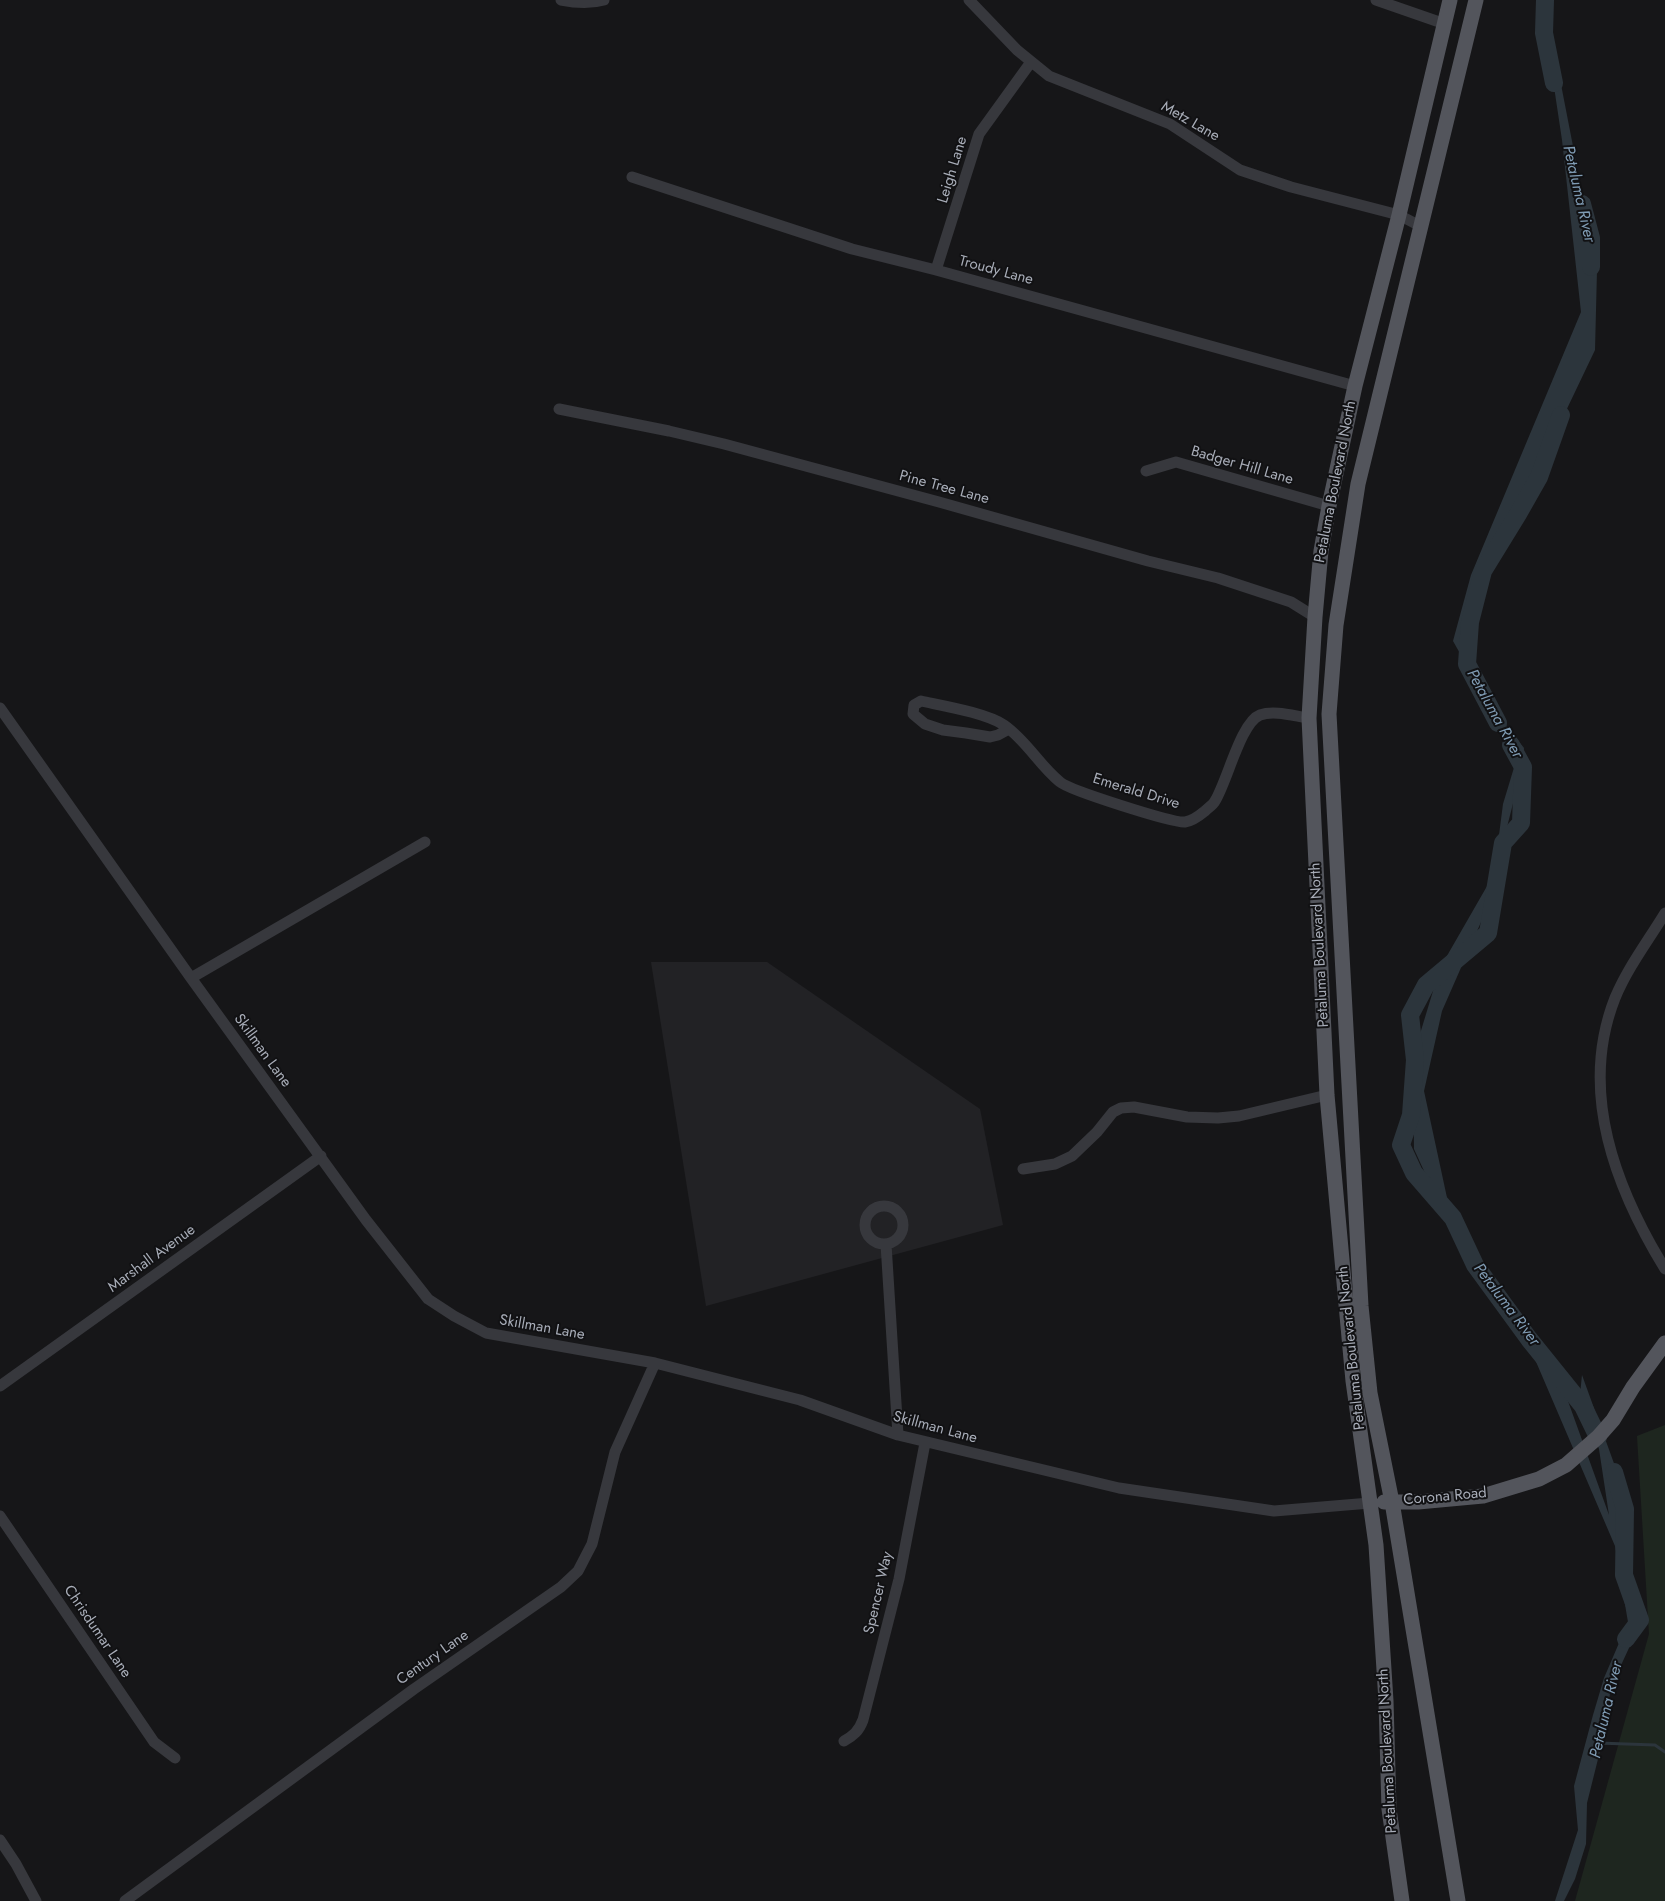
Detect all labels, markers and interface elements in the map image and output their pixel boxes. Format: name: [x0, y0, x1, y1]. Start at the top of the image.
street label: Metz Lane: [1158, 98, 1222, 146]
street label: Leigh Lane: [934, 134, 972, 206]
water label: Petaluma River: [1558, 144, 1598, 244]
street label: Troudy Lane: [957, 252, 1035, 290]
street label: Petaluma Boulevard North: [1311, 399, 1361, 565]
street label: Badger Hill Lane: [1189, 443, 1295, 489]
street label: Pine Tree Lane: [897, 467, 991, 509]
water label: Petaluma River: [1462, 666, 1526, 762]
street label: Emerald Drive: [1090, 770, 1182, 814]
street label: Petaluma Boulevard North: [1307, 862, 1333, 1028]
street label: Skillman Lane: [229, 1011, 295, 1091]
street label: Marshall Avenue: [105, 1221, 199, 1297]
water label: Petaluma River: [1469, 1260, 1543, 1350]
street label: Petaluma Boulevard North: [1334, 1265, 1370, 1431]
street label: Skillman Lane: [498, 1312, 586, 1344]
street label: Skillman Lane: [891, 1408, 979, 1448]
street label: Corona Road: [1403, 1484, 1487, 1510]
street label: Spencer Way: [861, 1550, 897, 1636]
street label: Chrisdumar Lane: [59, 1582, 135, 1682]
street label: Century Lane: [394, 1627, 472, 1689]
water label: Petaluma River: [1587, 1660, 1627, 1760]
street label: Petaluma Boulevard North: [1375, 1668, 1401, 1834]

